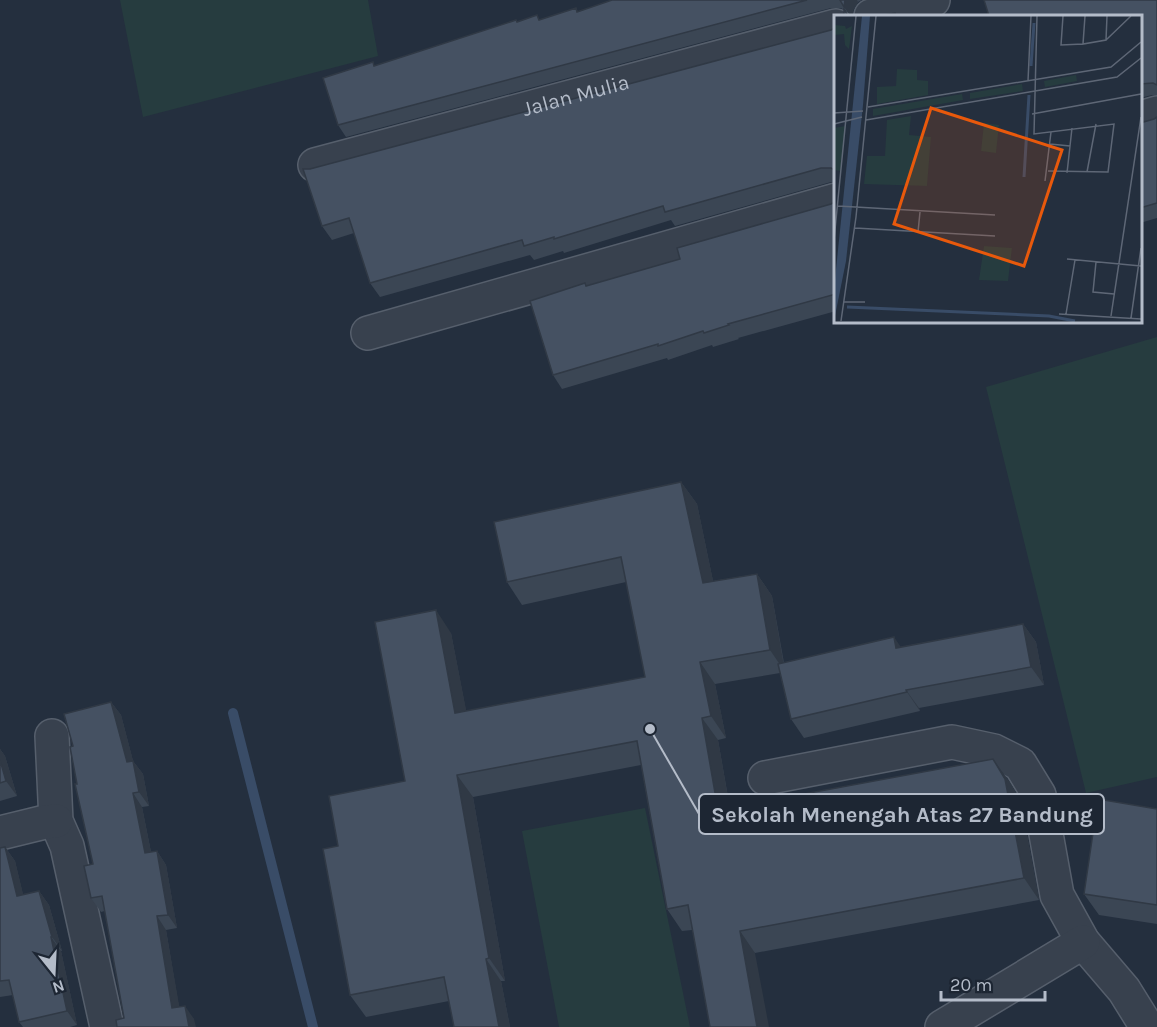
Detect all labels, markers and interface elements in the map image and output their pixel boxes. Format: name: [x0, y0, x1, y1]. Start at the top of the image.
inset map: [834, 15, 1142, 322]
street label: Jalan Mulia: [520, 70, 632, 121]
callout: Sekolah Menengah Atas 27 Bandung: [699, 794, 1104, 834]
text: Sekolah Menengah Atas 27 Bandung: [711, 802, 1093, 828]
north arrow: [24, 943, 84, 1003]
scale bar: [941, 964, 1044, 1002]
text: 20 m: [950, 974, 992, 996]
text: N: [50, 976, 67, 998]

